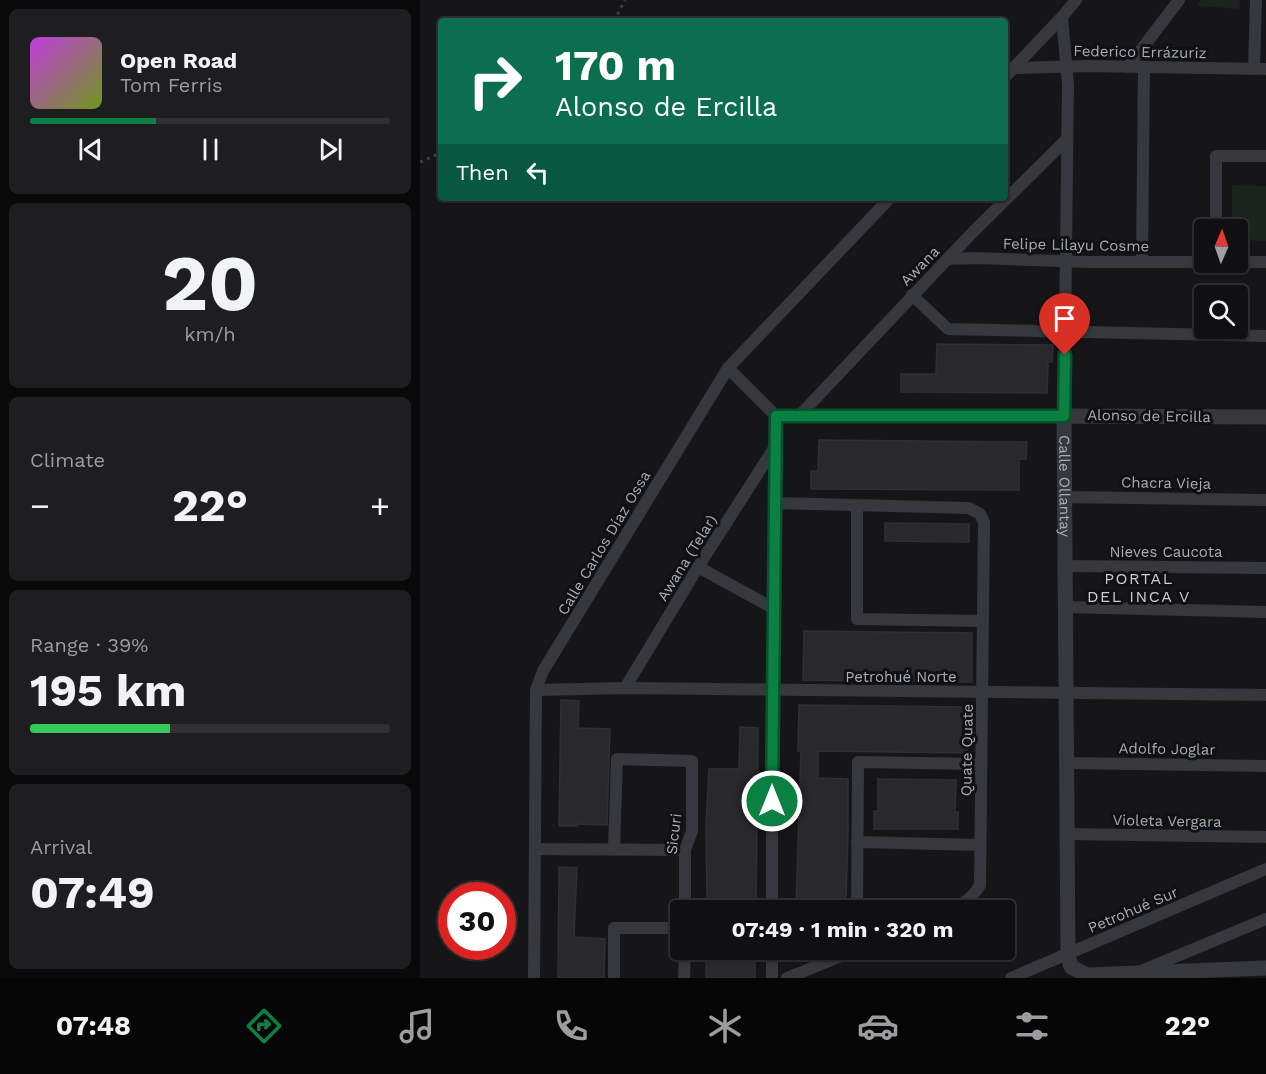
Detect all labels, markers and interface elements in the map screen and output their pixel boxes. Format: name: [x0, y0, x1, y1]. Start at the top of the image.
text: 170 m: [555, 41, 676, 90]
icon: right: [456, 42, 534, 120]
street label: Federico Errázuriz: [1073, 42, 1207, 62]
text: Open Road: [120, 48, 237, 73]
text: Tom Ferris: [120, 73, 223, 97]
text: Alonso de Ercilla: [555, 91, 777, 123]
icon: previous: [74, 133, 107, 166]
icon: pause: [194, 133, 227, 166]
icon: next: [314, 133, 347, 166]
icon: left: [521, 156, 554, 189]
text: Then: [456, 160, 509, 185]
north arrow: [1194, 219, 1248, 273]
map controls: [1194, 219, 1248, 339]
street label: Felipe Lilayu Cosme: [1003, 235, 1149, 255]
text: 20: [162, 237, 258, 329]
street label: Awana: [897, 242, 944, 290]
button: search: [1194, 285, 1248, 339]
pin: [1039, 293, 1090, 355]
icon: arrive: [1048, 302, 1081, 335]
text: km/h: [184, 322, 236, 346]
street label: Alonso de Ercilla: [1087, 406, 1211, 426]
street label: Calle Ollantay: [1055, 435, 1074, 537]
text: Climate: [30, 448, 105, 472]
street label: Calle Carlos Díaz Ossa: [554, 467, 654, 618]
street label: Chacra Vieja: [1121, 473, 1212, 493]
text: 22°: [172, 479, 248, 532]
text: −: [30, 486, 50, 525]
text: +: [370, 486, 390, 525]
street label: Awana (Telar): [653, 512, 721, 604]
street label: Nieves Caucota: [1110, 543, 1223, 561]
district label: PORTAL DEL INCA V: [1087, 569, 1191, 606]
text: Range · 39%: [30, 633, 148, 657]
text: 195 km: [30, 664, 186, 717]
street label: Petrohué Norte: [845, 668, 957, 686]
street label: Quate Quate: [957, 704, 977, 796]
street label: Adolfo Joglar: [1118, 739, 1216, 759]
position arrow: [740, 769, 804, 833]
street label: Violeta Vergara: [1112, 811, 1222, 831]
street label: Sicuri: [663, 812, 685, 856]
text: Arrival: [30, 835, 92, 859]
text: 07:49: [30, 866, 155, 919]
speed limit sign: 30: [438, 882, 516, 960]
street label: Petrohué Sur: [1085, 883, 1181, 937]
text: 07:49 · 1 min · 320 m: [732, 917, 953, 942]
icon: directions: [243, 1005, 285, 1047]
icon: music: [396, 1005, 438, 1047]
icon: phone: [550, 1005, 592, 1047]
icon: climate: [704, 1005, 746, 1047]
icon: car: [857, 1005, 899, 1047]
icon: filters: [1011, 1005, 1053, 1047]
text: 07:48: [56, 1010, 131, 1042]
text: 22°: [1165, 1010, 1210, 1042]

